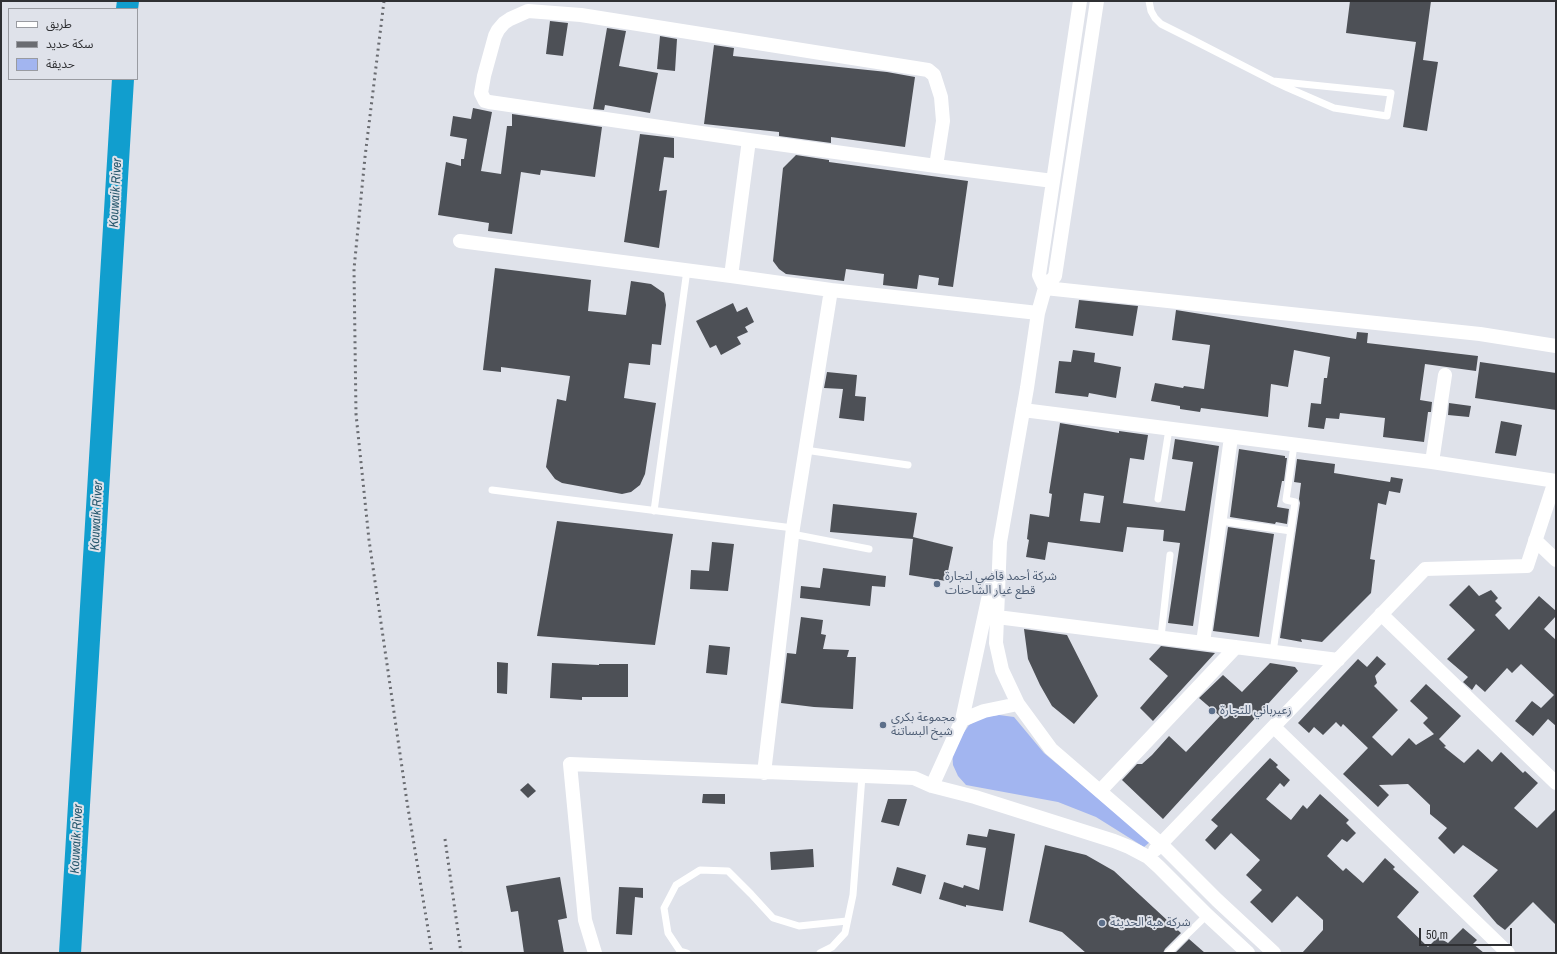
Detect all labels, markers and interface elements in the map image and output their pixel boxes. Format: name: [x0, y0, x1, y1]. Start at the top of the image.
legend: [8, 8, 138, 80]
text: طريق: [46, 16, 72, 32]
text: سكة حديد: [46, 36, 94, 52]
text: حديقة: [46, 56, 75, 72]
water label: Kouwaik River: [106, 158, 126, 228]
water label: Kouwaik River: [87, 481, 107, 551]
place label: شركة أحمد قاضي لتجارة قطع غيار الشاحنات: [945, 570, 1057, 598]
marker: شركة أحمد قاضي لتجارة قطع غيار الشاحنات: [932, 579, 942, 589]
place label: زعيرباني للتجارة: [1220, 704, 1292, 718]
marker: زعيرباني للتجارة: [1207, 706, 1217, 716]
place label: مجموعة بكري شيخ البساتنة: [891, 711, 955, 739]
marker: مجموعة بكري شيخ البساتنة: [878, 720, 888, 730]
water label: Kouwaik River: [67, 804, 87, 874]
place label: شركة هبة الحديثة: [1110, 916, 1191, 930]
marker: شركة هبة الحديثة: [1097, 918, 1107, 928]
scale bar: [1421, 920, 1514, 946]
text: 50 m: [1426, 927, 1448, 943]

